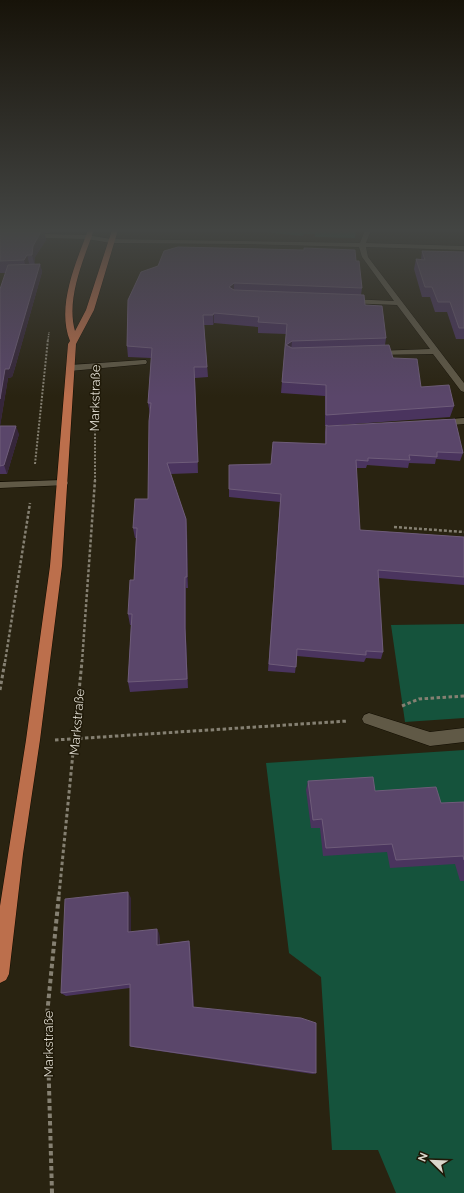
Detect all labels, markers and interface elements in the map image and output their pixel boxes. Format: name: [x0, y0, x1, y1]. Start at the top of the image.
street label: Markstraße: [87, 364, 103, 432]
street label: Markstraße: [67, 688, 87, 756]
street label: Markstraße: [41, 1010, 56, 1077]
north arrow: [412, 1141, 452, 1181]
text: N: [416, 1151, 431, 1164]

